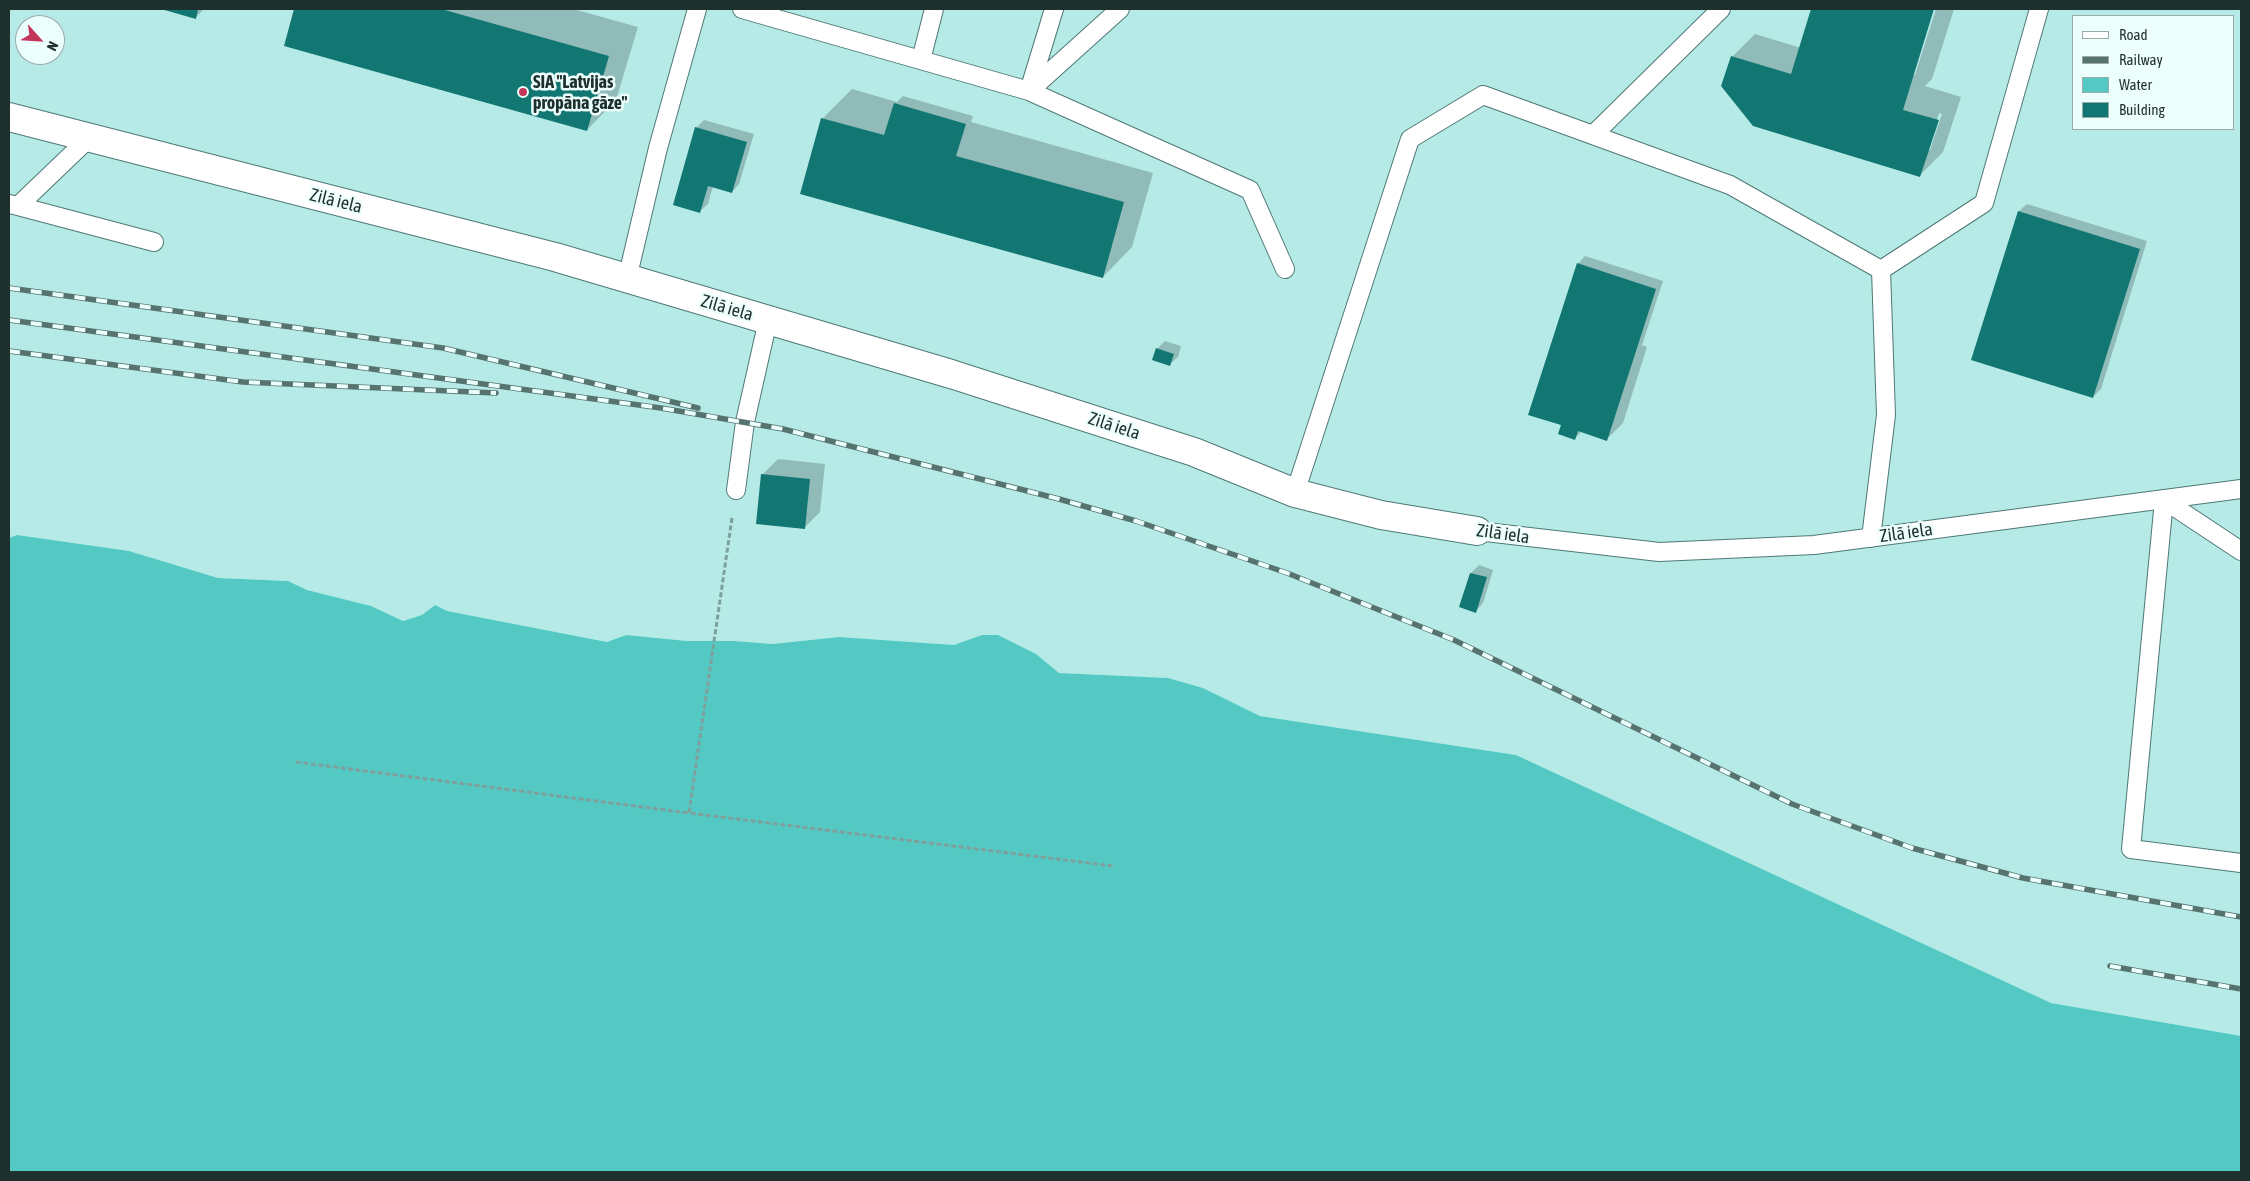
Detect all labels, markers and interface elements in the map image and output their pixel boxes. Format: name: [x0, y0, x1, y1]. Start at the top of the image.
north arrow: [15, 15, 65, 65]
legend: [2072, 15, 2235, 130]
text: Road: [2119, 26, 2148, 43]
text: N: [44, 39, 62, 53]
text: Railway: [2119, 51, 2163, 68]
place label: SIA "Latvijas propāna gāze": [533, 71, 627, 114]
text: Water: [2119, 76, 2152, 93]
marker: SIA "Latvijas propāna gāze": [517, 86, 529, 98]
text: Building: [2119, 101, 2165, 118]
street label: Zilā iela: [308, 184, 364, 218]
street label: Zilā iela: [698, 290, 756, 326]
street label: Zilā iela: [1085, 407, 1143, 445]
street label: Zilā iela: [1878, 519, 1934, 547]
street label: Zilā iela: [1475, 520, 1531, 548]

